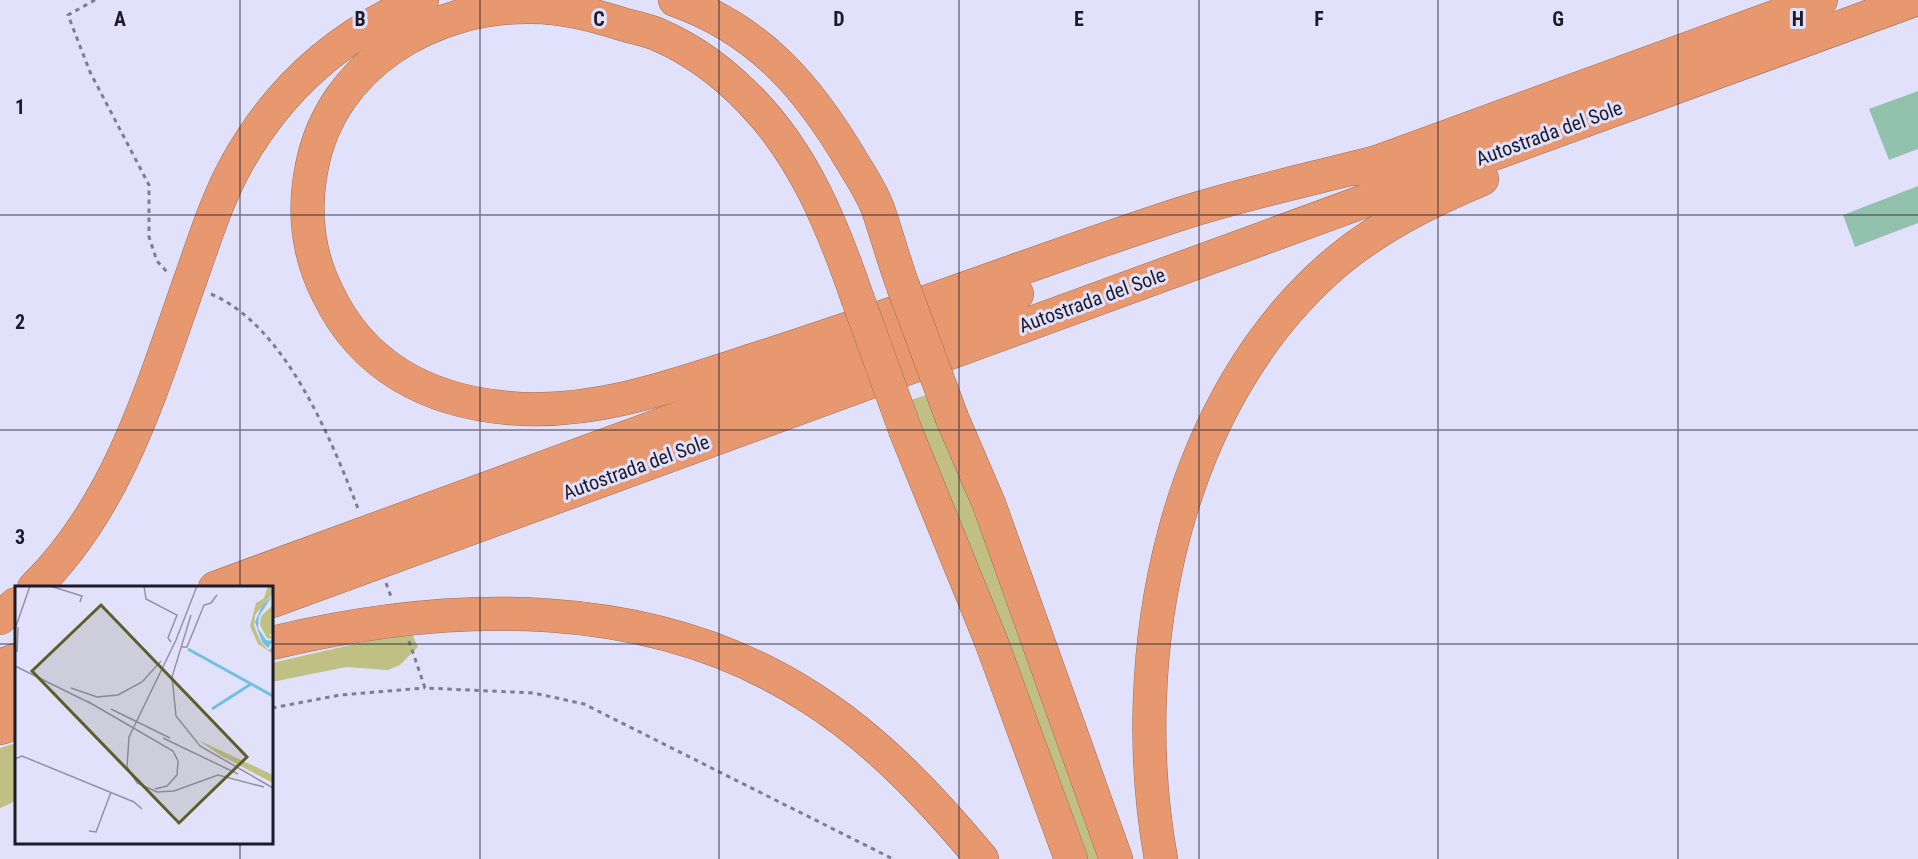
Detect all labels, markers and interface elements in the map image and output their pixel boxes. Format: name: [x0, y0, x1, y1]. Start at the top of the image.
text: A: [114, 7, 126, 31]
text: B: [354, 7, 366, 31]
text: C: [593, 7, 605, 31]
text: D: [833, 7, 845, 31]
text: E: [1074, 7, 1084, 31]
text: F: [1314, 7, 1324, 31]
text: G: [1552, 7, 1564, 31]
text: H: [1792, 7, 1804, 31]
text: 1: [15, 95, 25, 119]
street label: Autostrada del Sole: [1472, 95, 1626, 171]
street label: Autostrada del Sole: [1015, 262, 1169, 338]
text: 2: [15, 310, 25, 334]
street label: Autostrada del Sole: [559, 429, 713, 505]
text: 3: [15, 525, 25, 549]
inset map: [15, 586, 273, 844]

